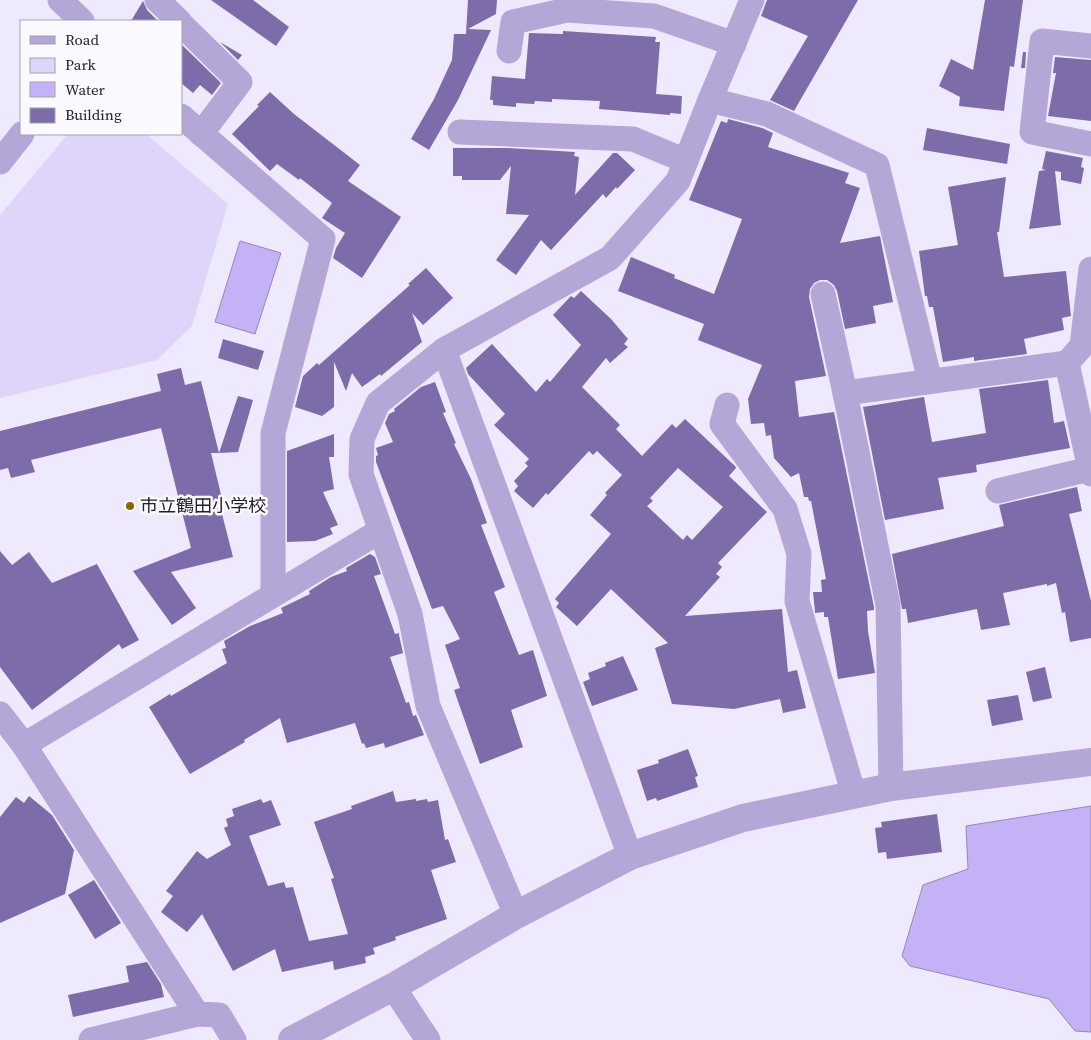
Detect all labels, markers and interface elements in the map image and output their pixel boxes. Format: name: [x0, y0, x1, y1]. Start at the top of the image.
legend: [20, 20, 182, 135]
text: Road: [65, 29, 99, 50]
text: Park: [65, 54, 97, 75]
text: Water: [65, 79, 106, 100]
text: Building: [65, 104, 122, 125]
place label: 市立鶴田小学校: [140, 493, 266, 518]
marker: 市立鶴田小学校: [124, 500, 136, 512]

